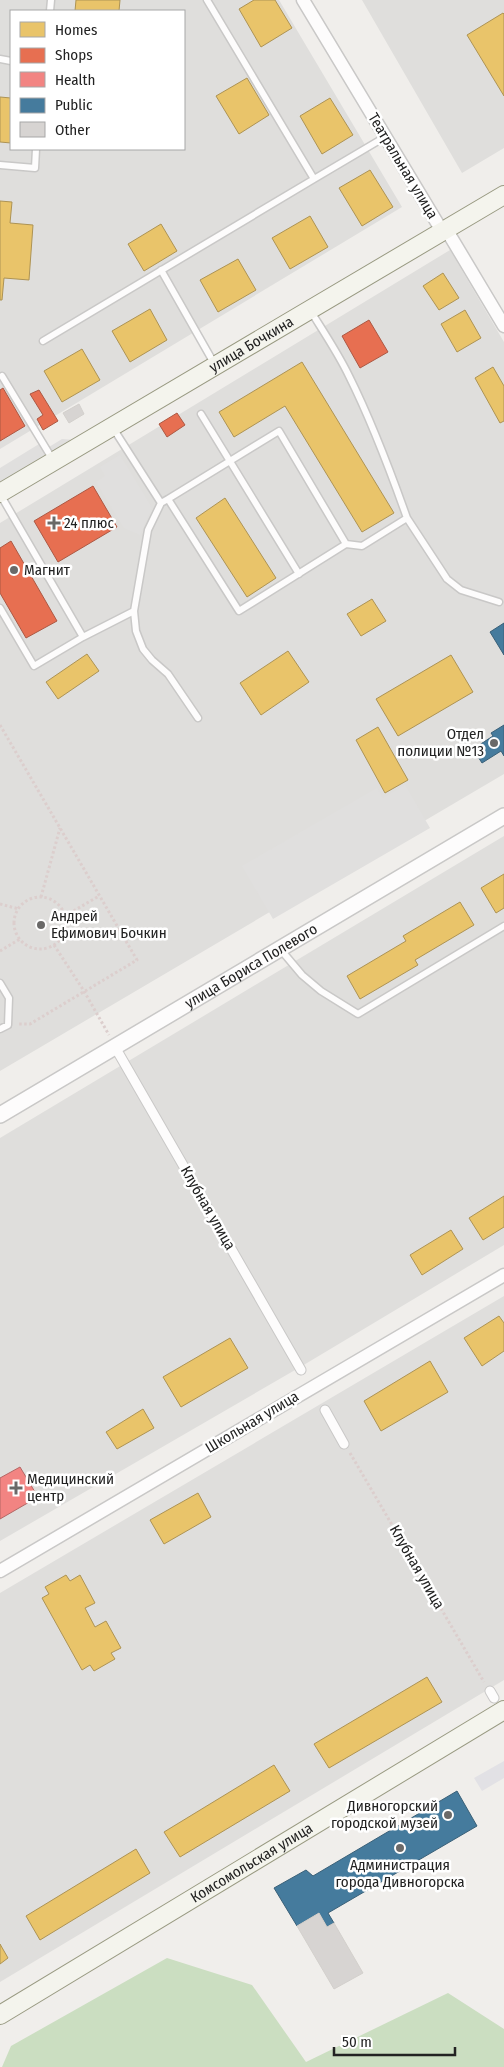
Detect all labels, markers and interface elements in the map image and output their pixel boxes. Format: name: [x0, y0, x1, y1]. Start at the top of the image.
legend: [10, 10, 185, 150]
text: Homes: [55, 21, 97, 39]
text: Shops: [55, 46, 93, 64]
text: Health: [55, 71, 95, 89]
text: Public: [55, 96, 93, 114]
street label: Театральная улица: [364, 110, 442, 222]
text: Other: [55, 121, 91, 139]
street label: улица Бочкина: [206, 313, 297, 376]
place label: 24 плюс: [64, 514, 114, 532]
marker: 24 плюс: [48, 517, 60, 529]
place label: Магнит: [24, 561, 71, 579]
marker: Магнит: [8, 564, 20, 576]
place label: Отдел полиции №13: [397, 725, 484, 760]
marker: Отдел полиции №13: [488, 737, 500, 749]
place label: Андрей Ефимович Бочкин: [51, 907, 167, 942]
marker: Андрей Ефимович Бочкин: [35, 919, 47, 931]
street label: улица Бориса Полевого: [182, 920, 321, 1012]
street label: Клубная улица: [177, 1163, 239, 1253]
street label: Школьная улица: [202, 1387, 302, 1457]
place label: Медицинский центр: [27, 1470, 114, 1505]
marker: Медицинский центр: [9, 1481, 23, 1495]
street label: Клубная улица: [386, 1522, 448, 1612]
place label: Дивногорский городской музей: [331, 1797, 438, 1832]
marker: Дивногорский городской музей: [442, 1809, 454, 1821]
street label: Комсомольская улица: [187, 1819, 316, 1907]
marker: Администрация города Дивногорска: [394, 1842, 406, 1854]
place label: Администрация города Дивногорска: [335, 1856, 465, 1891]
scale bar: [334, 2024, 455, 2056]
text: 50 m: [342, 2033, 372, 2051]

